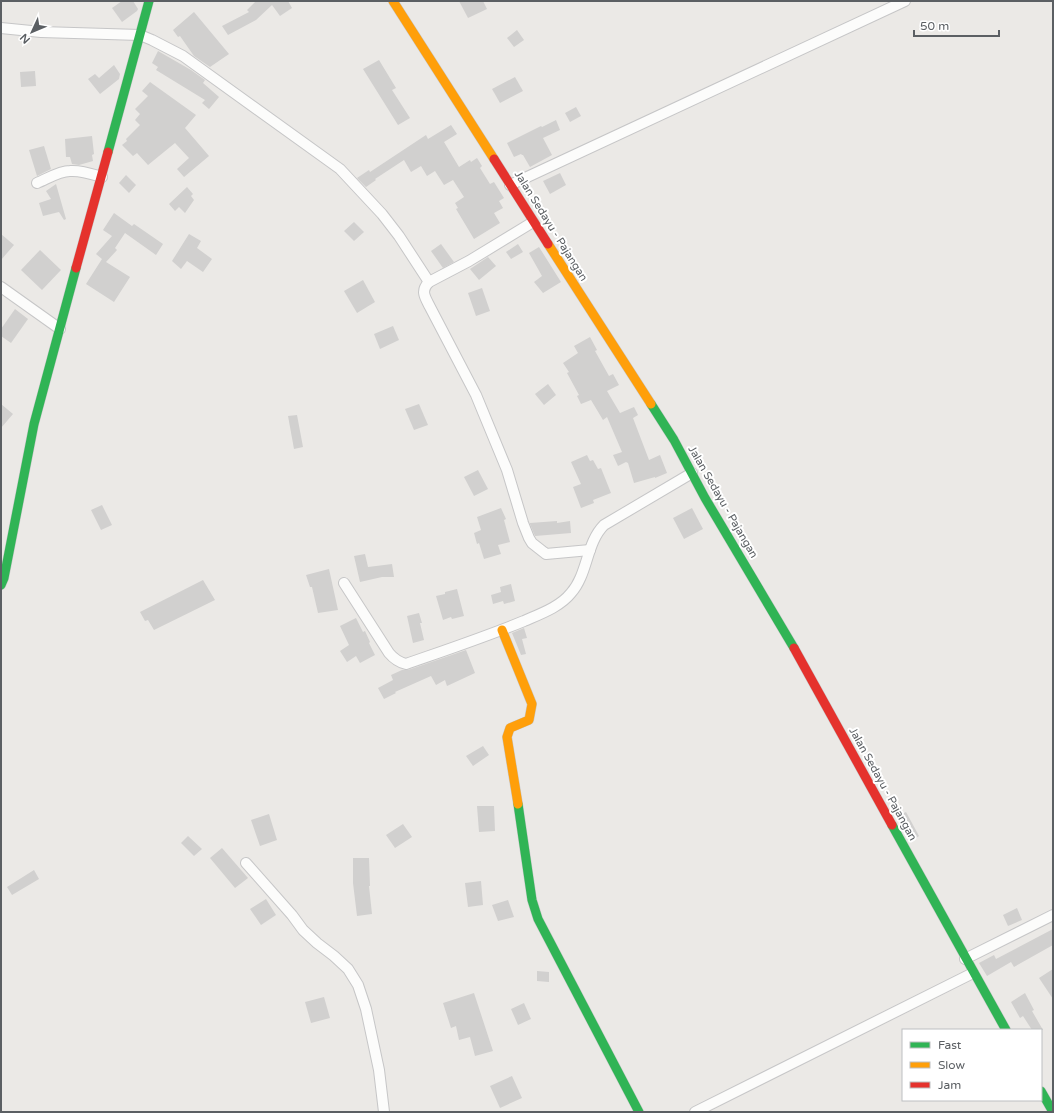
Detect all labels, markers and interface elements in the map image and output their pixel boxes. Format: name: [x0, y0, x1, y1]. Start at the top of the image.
north arrow: [12, 12, 52, 52]
scale bar: [914, 12, 999, 38]
text: 50 m: [920, 19, 949, 33]
text: N: [17, 31, 33, 46]
street label: Jalan Sedayu - Pajangan: [512, 169, 590, 283]
street label: Jalan Sedayu - Pajangan: [686, 444, 760, 560]
street label: Jalan Sedayu - Pajangan: [846, 725, 920, 843]
legend: [902, 1029, 1042, 1101]
text: Fast: [938, 1038, 962, 1052]
text: Slow: [938, 1058, 965, 1072]
text: Jam: [938, 1078, 961, 1092]

